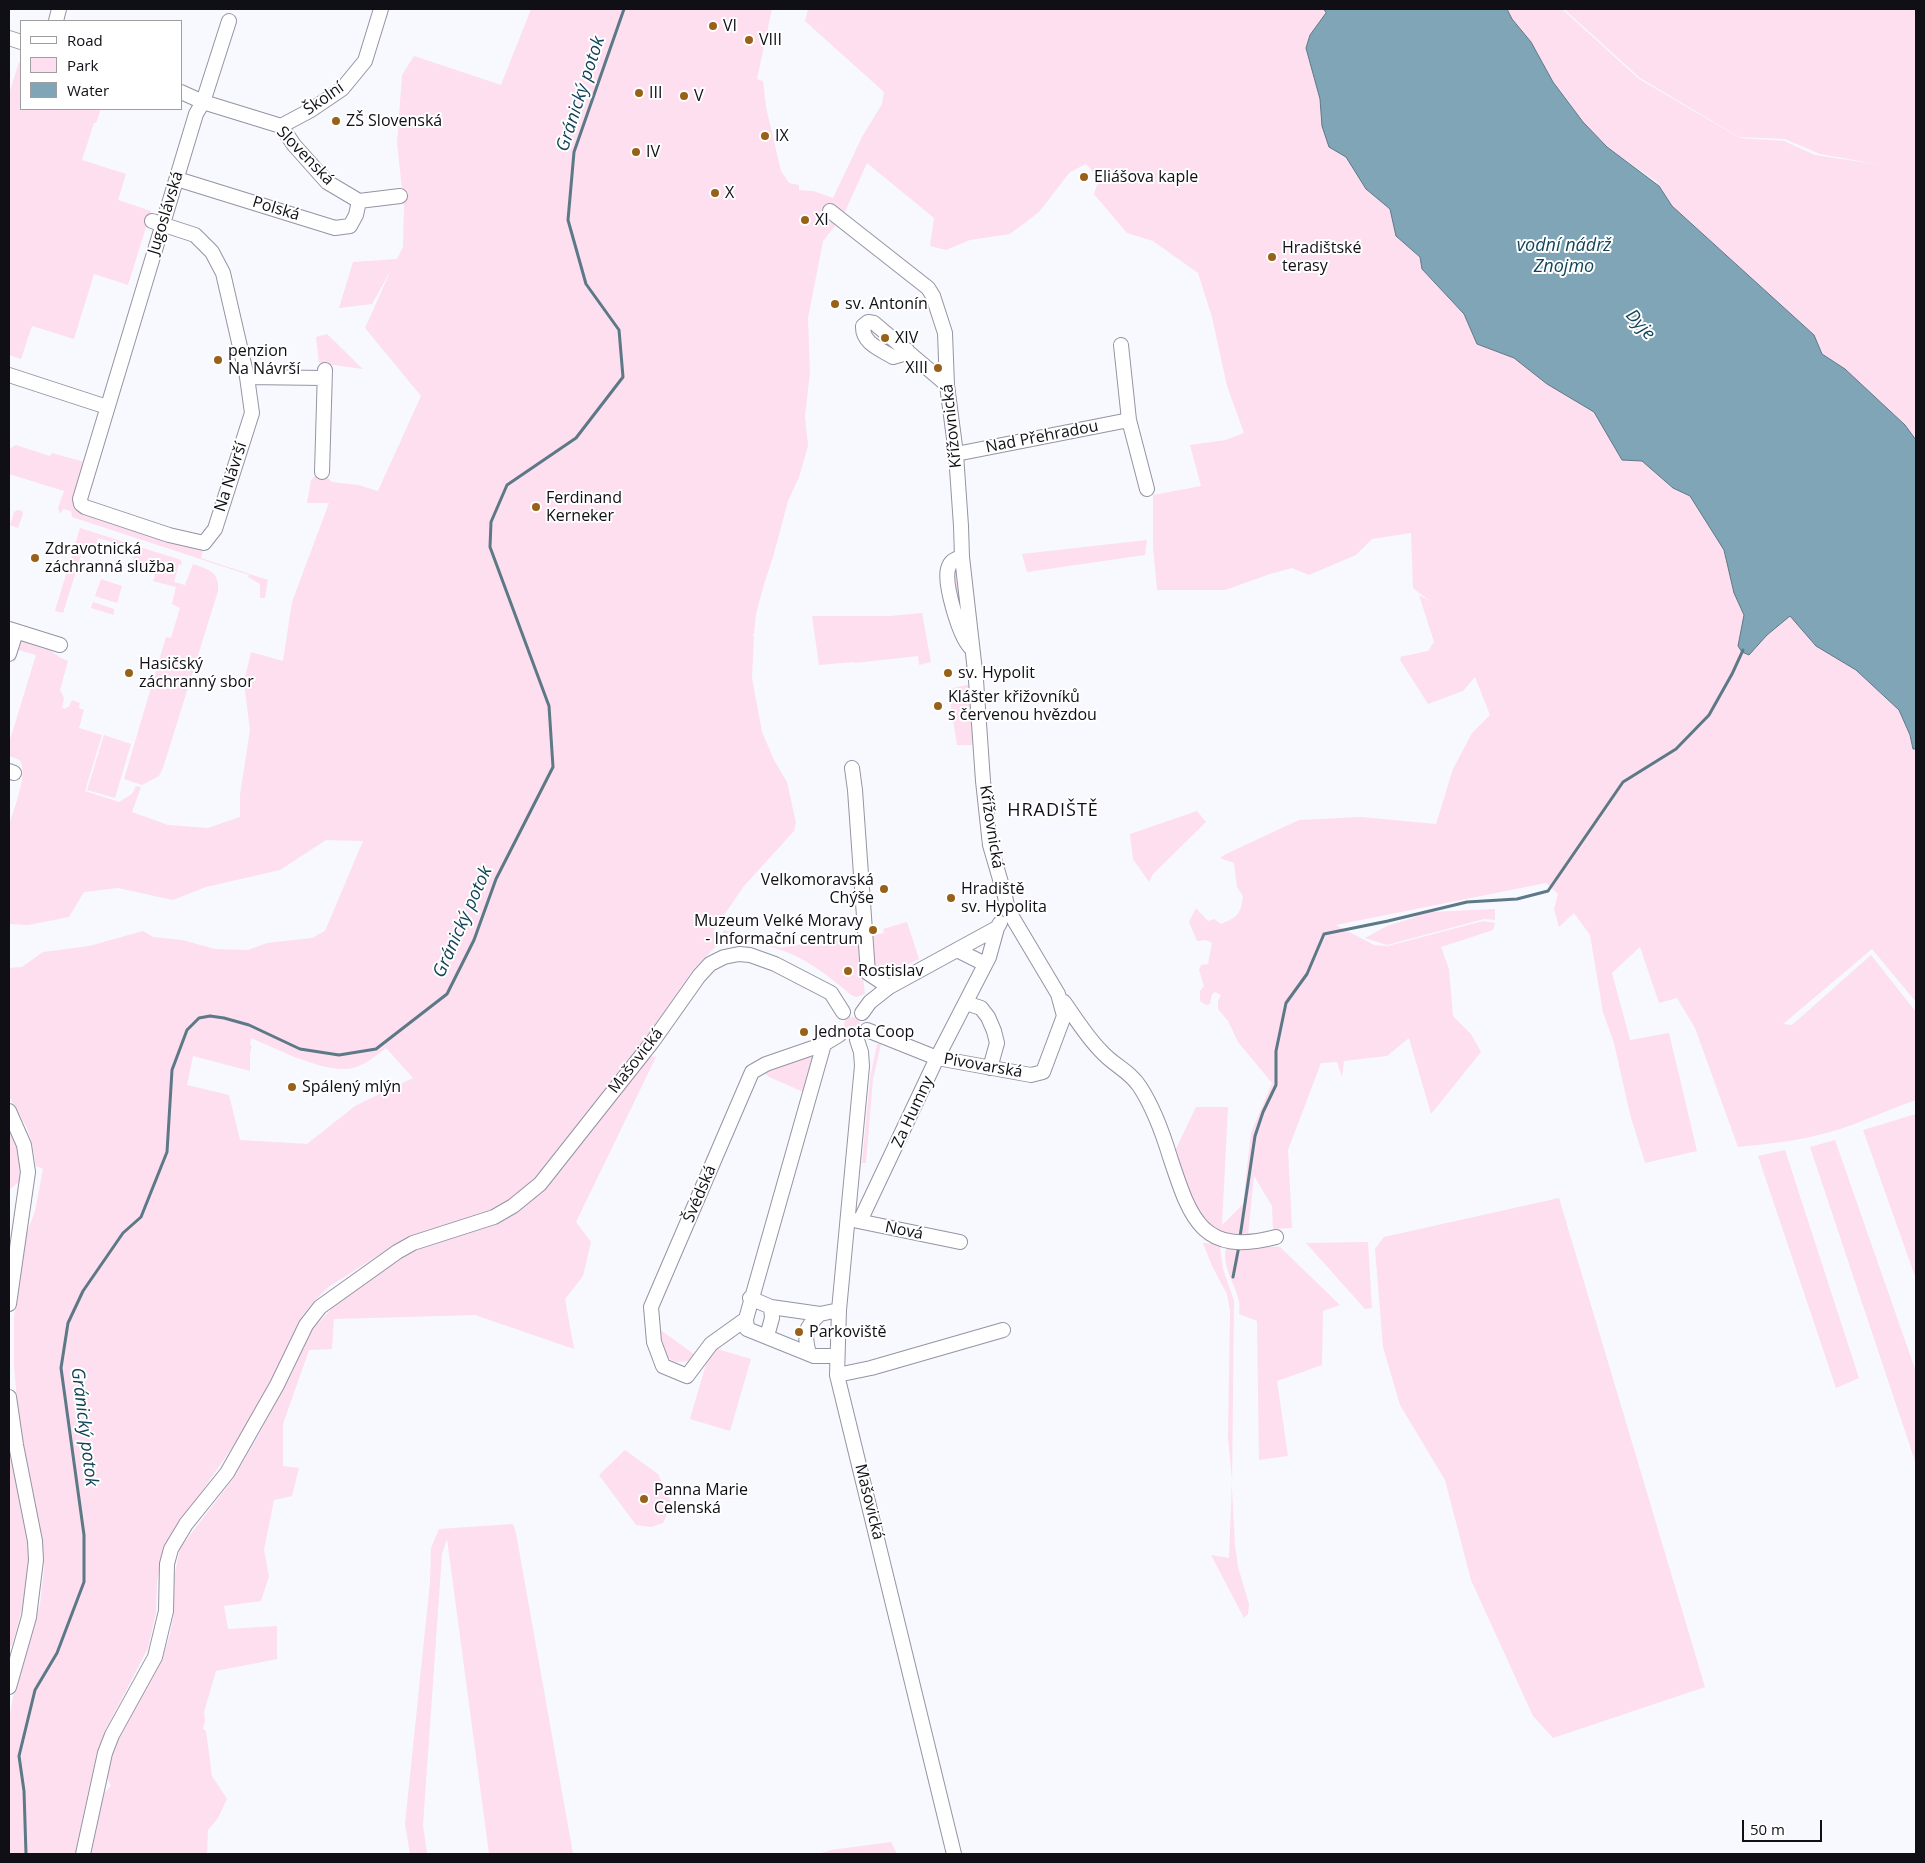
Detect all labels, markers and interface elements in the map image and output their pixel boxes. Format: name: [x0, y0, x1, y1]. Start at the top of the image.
place label: VI: [723, 16, 737, 36]
legend: [20, 20, 182, 110]
marker: VI: [707, 20, 719, 32]
text: Road: [67, 30, 103, 50]
place label: VIII: [759, 30, 782, 50]
water label: Gránický potok: [552, 34, 610, 154]
marker: VIII: [743, 34, 755, 46]
text: Park: [67, 55, 98, 75]
street label: Školní: [300, 78, 348, 120]
text: Water: [67, 80, 109, 100]
place label: III: [649, 83, 662, 103]
place label: V: [694, 86, 704, 106]
marker: III: [633, 87, 645, 99]
marker: V: [678, 90, 690, 102]
place label: ZŠ Slovenská: [346, 111, 442, 131]
marker: ZŠ Slovenská: [330, 115, 342, 127]
street label: Slovenská: [272, 123, 338, 189]
place label: IX: [775, 126, 789, 146]
marker: IX: [759, 130, 771, 142]
place label: IV: [646, 142, 660, 162]
marker: IV: [630, 146, 642, 158]
place label: Eliášova kaple: [1094, 167, 1198, 187]
street label: Jugoslávská: [144, 169, 188, 257]
marker: Eliášova kaple: [1078, 171, 1090, 183]
place label: X: [725, 183, 734, 203]
marker: X: [709, 187, 721, 199]
street label: Polská: [250, 193, 302, 225]
place label: XI: [815, 210, 829, 230]
marker: XI: [799, 214, 811, 226]
water label: vodní nádrž Znojmo: [1517, 235, 1611, 278]
place label: Hradištské terasy: [1282, 238, 1361, 276]
marker: Hradištské terasy: [1266, 251, 1278, 263]
place label: sv. Antonín: [845, 294, 928, 314]
marker: sv. Antonín: [829, 298, 841, 310]
water label: Dyje: [1621, 305, 1659, 345]
place label: XIV: [895, 328, 918, 348]
marker: XIV: [879, 332, 891, 344]
place label: penzion Na Návrší: [228, 341, 300, 379]
marker: penzion Na Návrší: [212, 354, 224, 366]
place label: XIII: [905, 358, 928, 378]
marker: XIII: [932, 362, 944, 374]
street label: Křížovnická: [938, 383, 966, 469]
street label: Nad Přehradou: [984, 417, 1100, 457]
street label: Na Návrší: [211, 440, 251, 514]
place label: Ferdinand Kerneker: [546, 488, 622, 526]
marker: Ferdinand Kerneker: [530, 501, 542, 513]
place label: Zdravotnická záchranná služba: [45, 539, 175, 577]
marker: Zdravotnická záchranná služba: [29, 552, 41, 564]
place label: Hasičský záchranný sbor: [139, 654, 254, 692]
place label: sv. Hypolit: [958, 663, 1035, 683]
marker: Hasičský záchranný sbor: [123, 667, 135, 679]
marker: sv. Hypolit: [942, 667, 954, 679]
place label: Klášter křižovníků s červenou hvězdou: [948, 687, 1097, 725]
marker: Klášter křižovníků s červenou hvězdou: [932, 700, 944, 712]
street label: Křížovnická: [975, 784, 1007, 870]
district label: HRADIŠTĚ: [1006, 800, 1100, 822]
water label: Gránický potok: [429, 863, 497, 981]
place label: Velkomoravská Chýše: [761, 870, 874, 908]
place label: Hradiště sv. Hypolita: [961, 879, 1047, 917]
marker: Velkomoravská Chýše: [878, 883, 890, 895]
marker: Hradiště sv. Hypolita: [945, 892, 957, 904]
place label: Muzeum Velké Moravy - Informační centrum: [694, 911, 863, 949]
marker: Muzeum Velké Moravy - Informační centrum: [867, 924, 879, 936]
place label: Rostislav: [858, 961, 923, 981]
marker: Rostislav: [842, 965, 854, 977]
place label: Jednota Coop: [814, 1022, 914, 1042]
street label: Mašovická: [605, 1025, 667, 1097]
marker: Jednota Coop: [798, 1026, 810, 1038]
street label: Pivovarská: [942, 1050, 1024, 1082]
street label: Za Humny: [888, 1073, 938, 1151]
place label: Spálený mlýn: [302, 1077, 401, 1097]
marker: Spálený mlýn: [286, 1081, 298, 1093]
street label: Švédská: [679, 1162, 721, 1226]
street label: Nová: [883, 1218, 925, 1244]
place label: Parkoviště: [809, 1322, 886, 1342]
marker: Parkoviště: [793, 1326, 805, 1338]
water label: Gránický potok: [66, 1366, 102, 1488]
street label: Mašovická: [850, 1462, 888, 1542]
place label: Panna Marie Celenská: [654, 1480, 748, 1518]
marker: Panna Marie Celenská: [638, 1493, 650, 1505]
scale bar: [1745, 1810, 1825, 1842]
text: 50 m: [1750, 1819, 1785, 1839]

